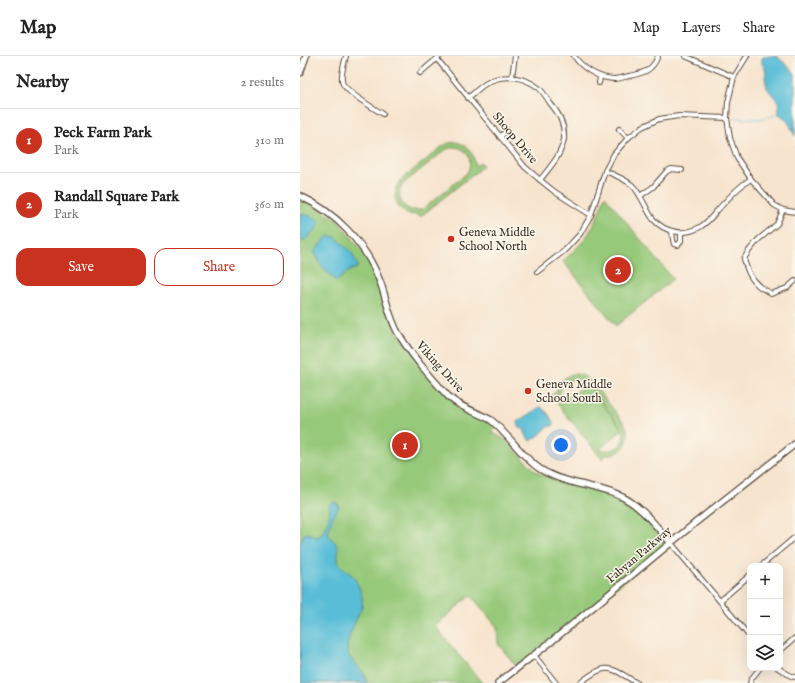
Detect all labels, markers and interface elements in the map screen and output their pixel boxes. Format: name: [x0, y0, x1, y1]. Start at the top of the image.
text: Map: [20, 16, 56, 40]
text: Map: [633, 19, 660, 37]
text: Layers: [682, 19, 721, 37]
text: Share: [743, 19, 775, 37]
text: Nearby: [16, 72, 69, 93]
text: 2 results: [240, 74, 284, 91]
street label: Shoop Drive: [488, 109, 541, 168]
text: Peck Farm Park: [54, 123, 152, 142]
text: 1: [27, 132, 31, 149]
text: 310 m: [255, 132, 284, 149]
text: Park: [54, 142, 79, 159]
text: Randall Square Park: [54, 187, 179, 206]
text: 2: [26, 196, 32, 213]
text: 360 m: [254, 196, 284, 213]
text: Park: [54, 206, 79, 223]
place label: Geneva Middle School North: [459, 225, 536, 254]
marker: Geneva Middle School North: [446, 234, 456, 244]
button: Save: [16, 248, 146, 286]
button: Share: [154, 248, 284, 286]
pin: 2: [605, 255, 631, 285]
street label: Viking Drive: [412, 337, 467, 396]
place label: Geneva Middle School South: [536, 377, 613, 406]
marker: Geneva Middle School South: [523, 386, 533, 396]
pin: 1: [392, 430, 418, 460]
your location: [551, 435, 571, 455]
street label: Fabyan Parkway: [603, 523, 675, 587]
map controls: [747, 563, 783, 671]
button: +: [747, 563, 783, 599]
button: −: [747, 599, 783, 635]
button: layers: [747, 635, 783, 671]

